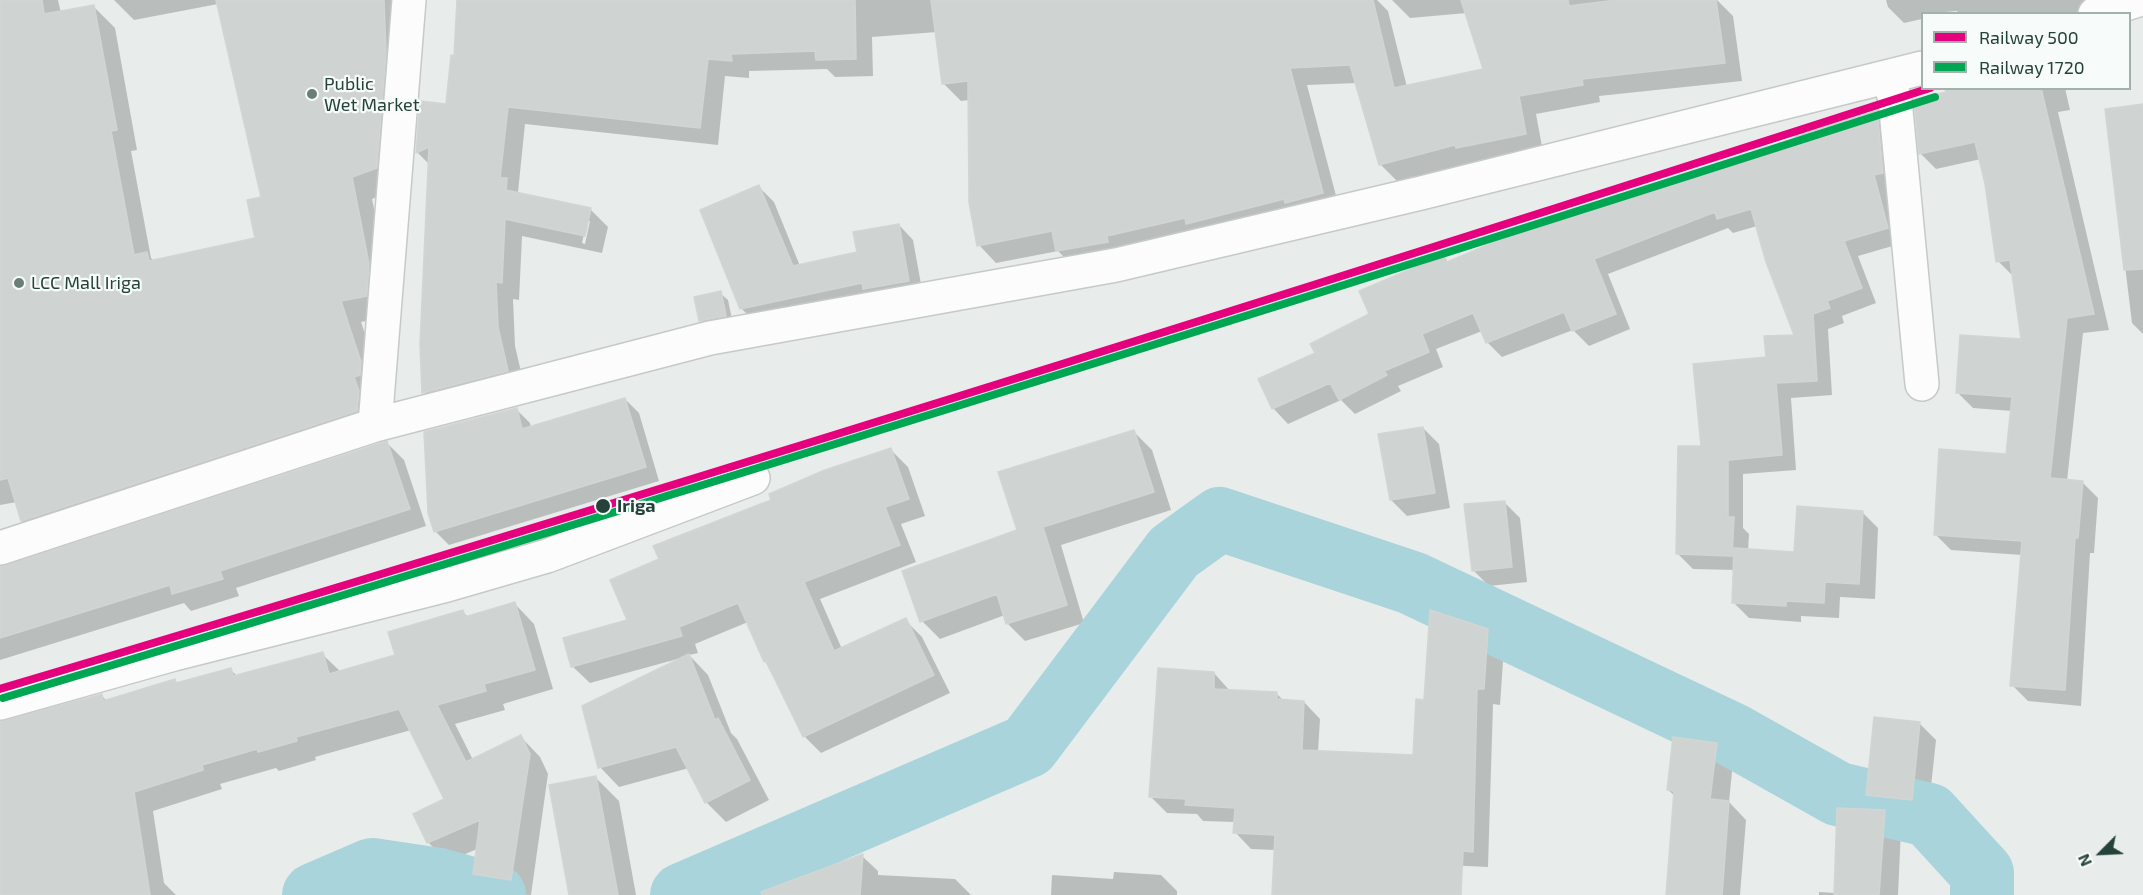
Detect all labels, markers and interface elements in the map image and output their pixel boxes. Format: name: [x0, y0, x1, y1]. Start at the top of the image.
legend: [1921, 12, 2131, 90]
text: Railway 500: [1979, 26, 2079, 48]
text: Railway 1720: [1979, 56, 2085, 78]
place label: Public Wet Market: [324, 73, 420, 116]
marker: Public Wet Market: [305, 87, 319, 101]
place label: LCC Mall Iriga: [31, 272, 141, 294]
marker: LCC Mall Iriga: [12, 276, 26, 290]
place label: Iriga: [617, 495, 656, 517]
marker: Iriga: [594, 497, 612, 515]
north arrow: [2071, 823, 2131, 883]
text: N: [2073, 851, 2095, 870]

